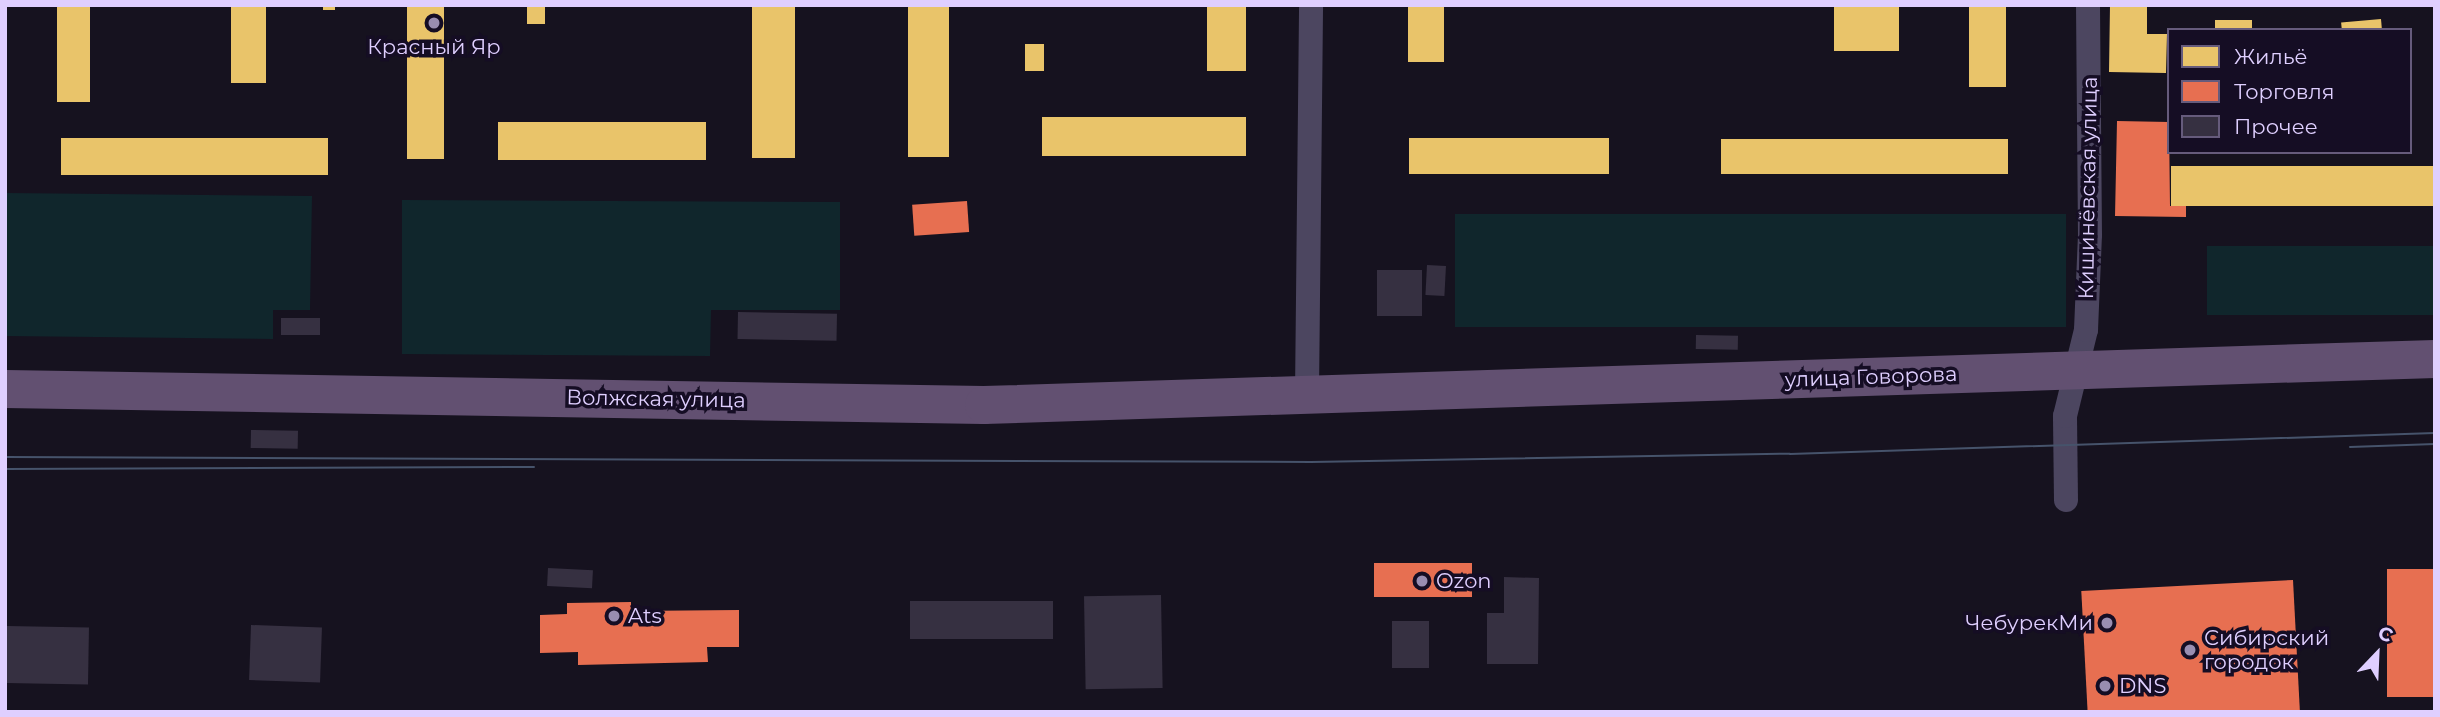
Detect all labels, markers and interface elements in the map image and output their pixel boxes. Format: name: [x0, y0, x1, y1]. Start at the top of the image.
marker: Красный Яр: [426, 15, 442, 31]
legend: [2167, 28, 2412, 154]
place label: Красный Яр: [367, 34, 501, 60]
text: Жильё: [2234, 44, 2308, 69]
street label: Кишинёвская улица: [2073, 76, 2103, 300]
text: Торговля: [2234, 79, 2335, 104]
text: Прочее: [2234, 114, 2318, 139]
street label: улица Говорова: [1784, 361, 1958, 393]
street label: Волжская улица: [566, 385, 746, 413]
place label: Ozon: [1436, 568, 1492, 594]
marker: Ozon: [1414, 573, 1430, 589]
place label: Ats: [628, 603, 662, 629]
marker: Ats: [606, 608, 622, 624]
place label: ЧебурекМи: [1966, 610, 2093, 636]
marker: ЧебурекМи: [2099, 615, 2115, 631]
north arrow: [2342, 619, 2412, 689]
text: С: [2375, 621, 2396, 647]
place label: Сибирский городок: [2204, 625, 2329, 675]
marker: Сибирский городок: [2182, 642, 2198, 658]
place label: DNS: [2119, 673, 2166, 699]
marker: DNS: [2097, 678, 2113, 694]

